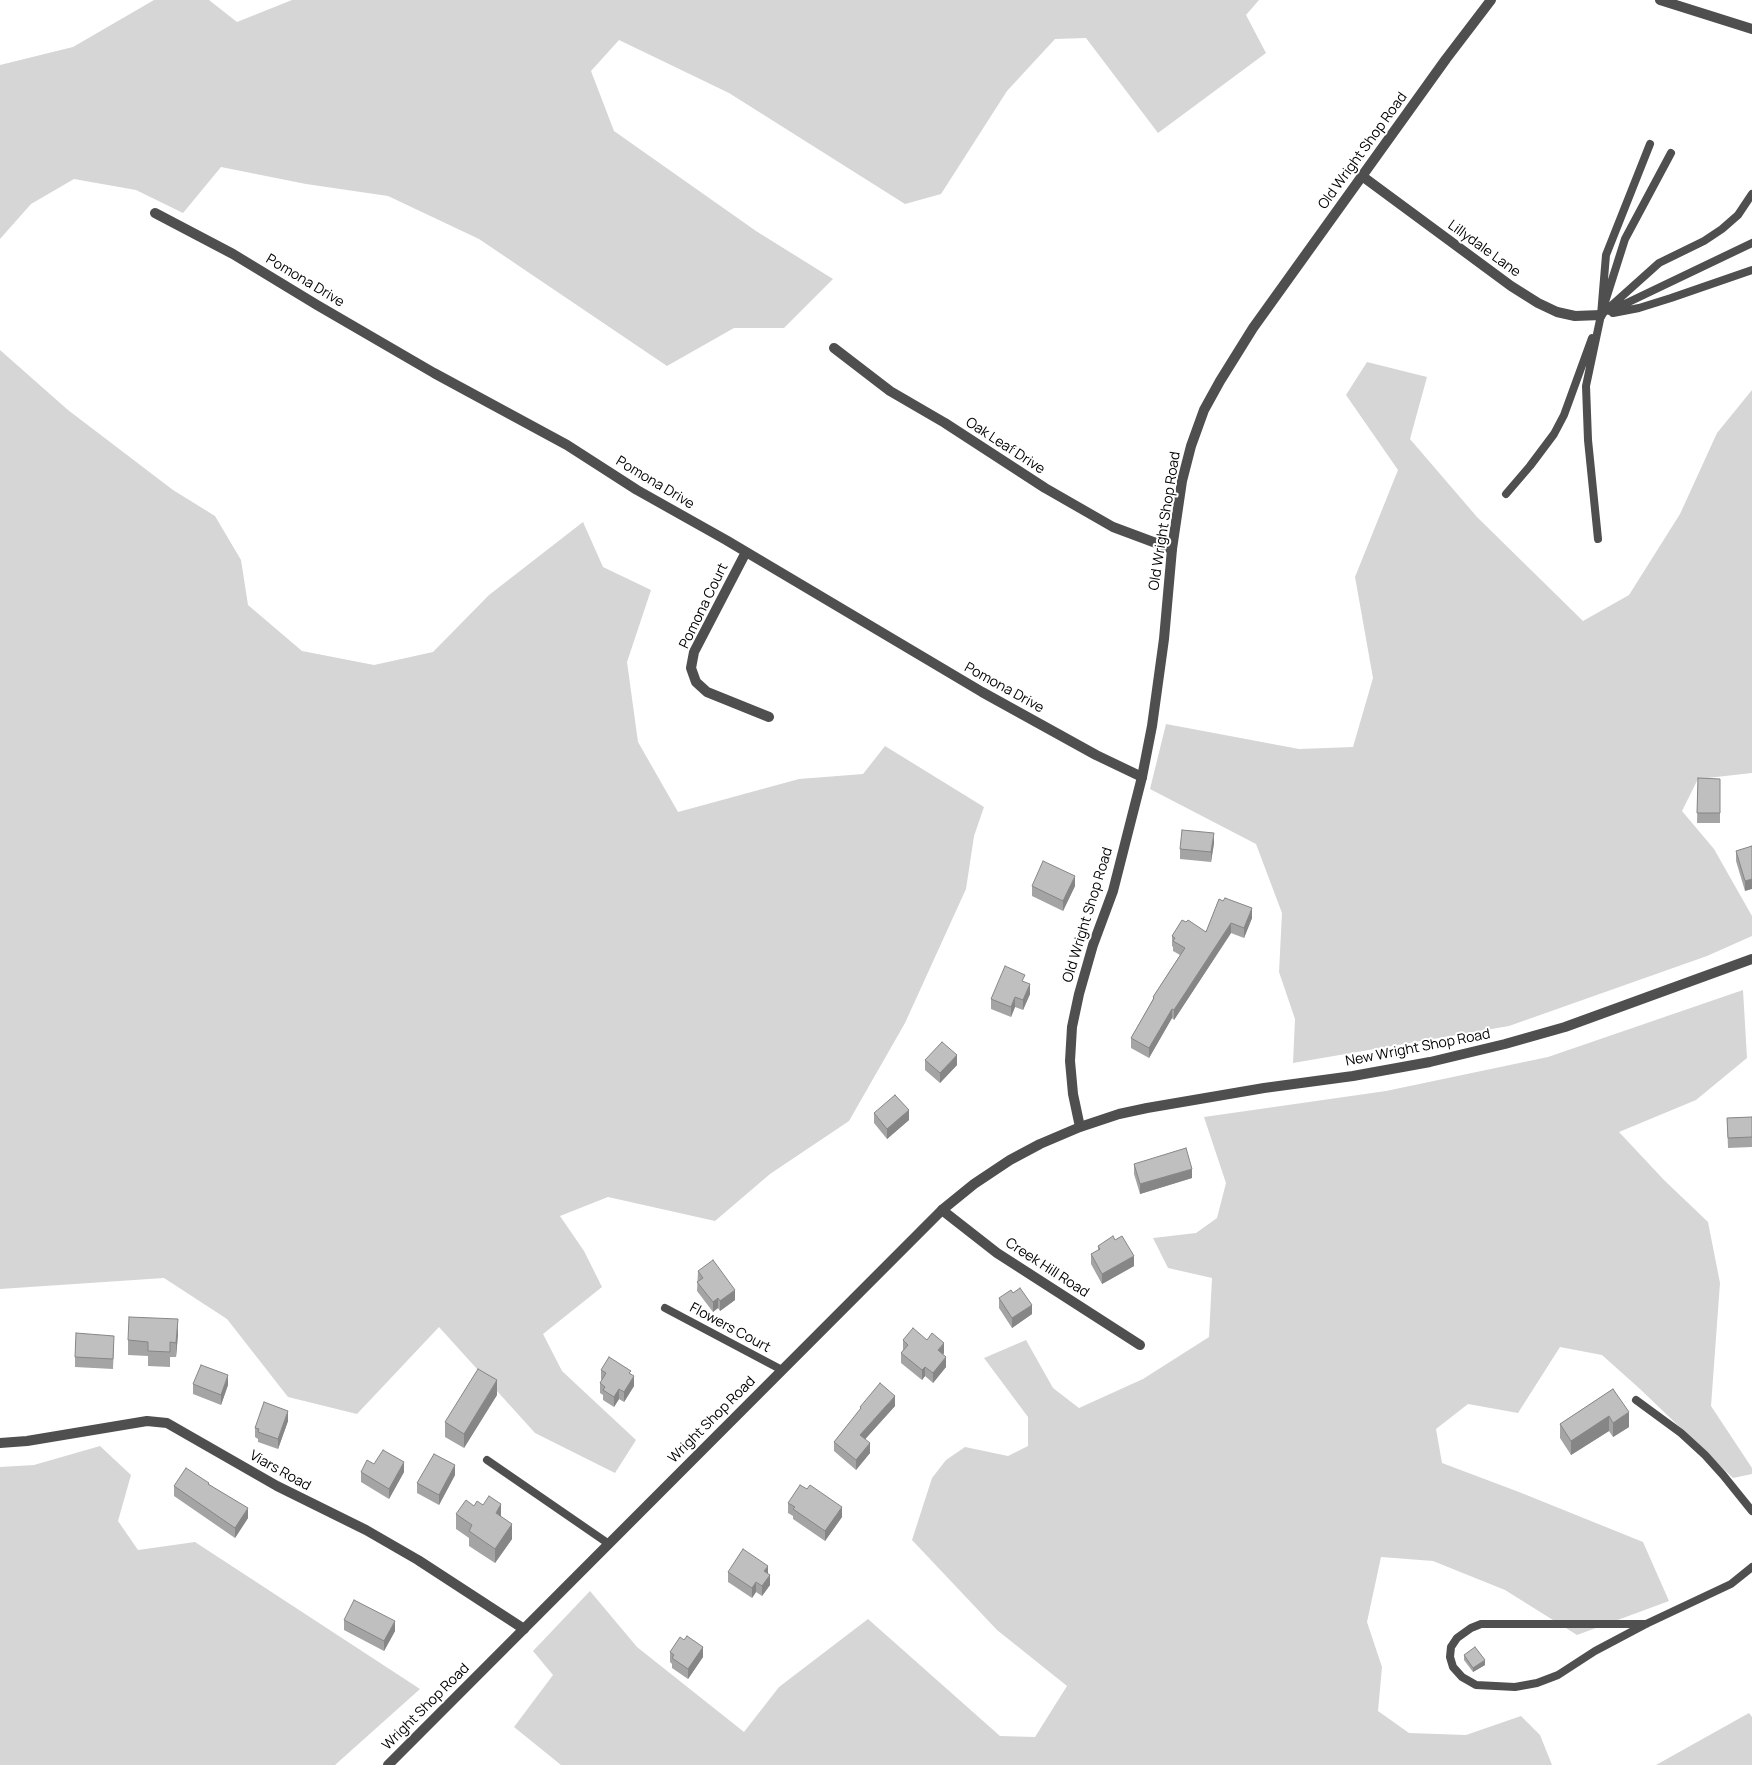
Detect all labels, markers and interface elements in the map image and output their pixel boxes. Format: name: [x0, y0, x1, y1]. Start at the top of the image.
street label: Old Wright Shop Road: [1315, 89, 1411, 213]
street label: Lillydale Lane: [1444, 217, 1524, 281]
street label: Pomona Drive: [263, 251, 347, 311]
street label: Oak Leaf Drive: [962, 414, 1048, 478]
street label: Old Wright Shop Road: [1146, 450, 1184, 592]
street label: Pomona Drive: [613, 453, 697, 513]
street label: Pomona Court: [676, 561, 732, 651]
street label: Pomona Drive: [961, 659, 1047, 717]
street label: Old Wright Shop Road: [1059, 845, 1117, 985]
street label: New Wright Shop Road: [1344, 1026, 1492, 1070]
street label: Creek Hill Road: [1002, 1235, 1092, 1301]
street label: Flowers Court: [687, 1300, 773, 1356]
street label: Wright Shop Road: [665, 1373, 759, 1467]
street label: Viars Road: [246, 1447, 314, 1495]
street label: Wright Shop Road: [379, 1660, 473, 1754]

